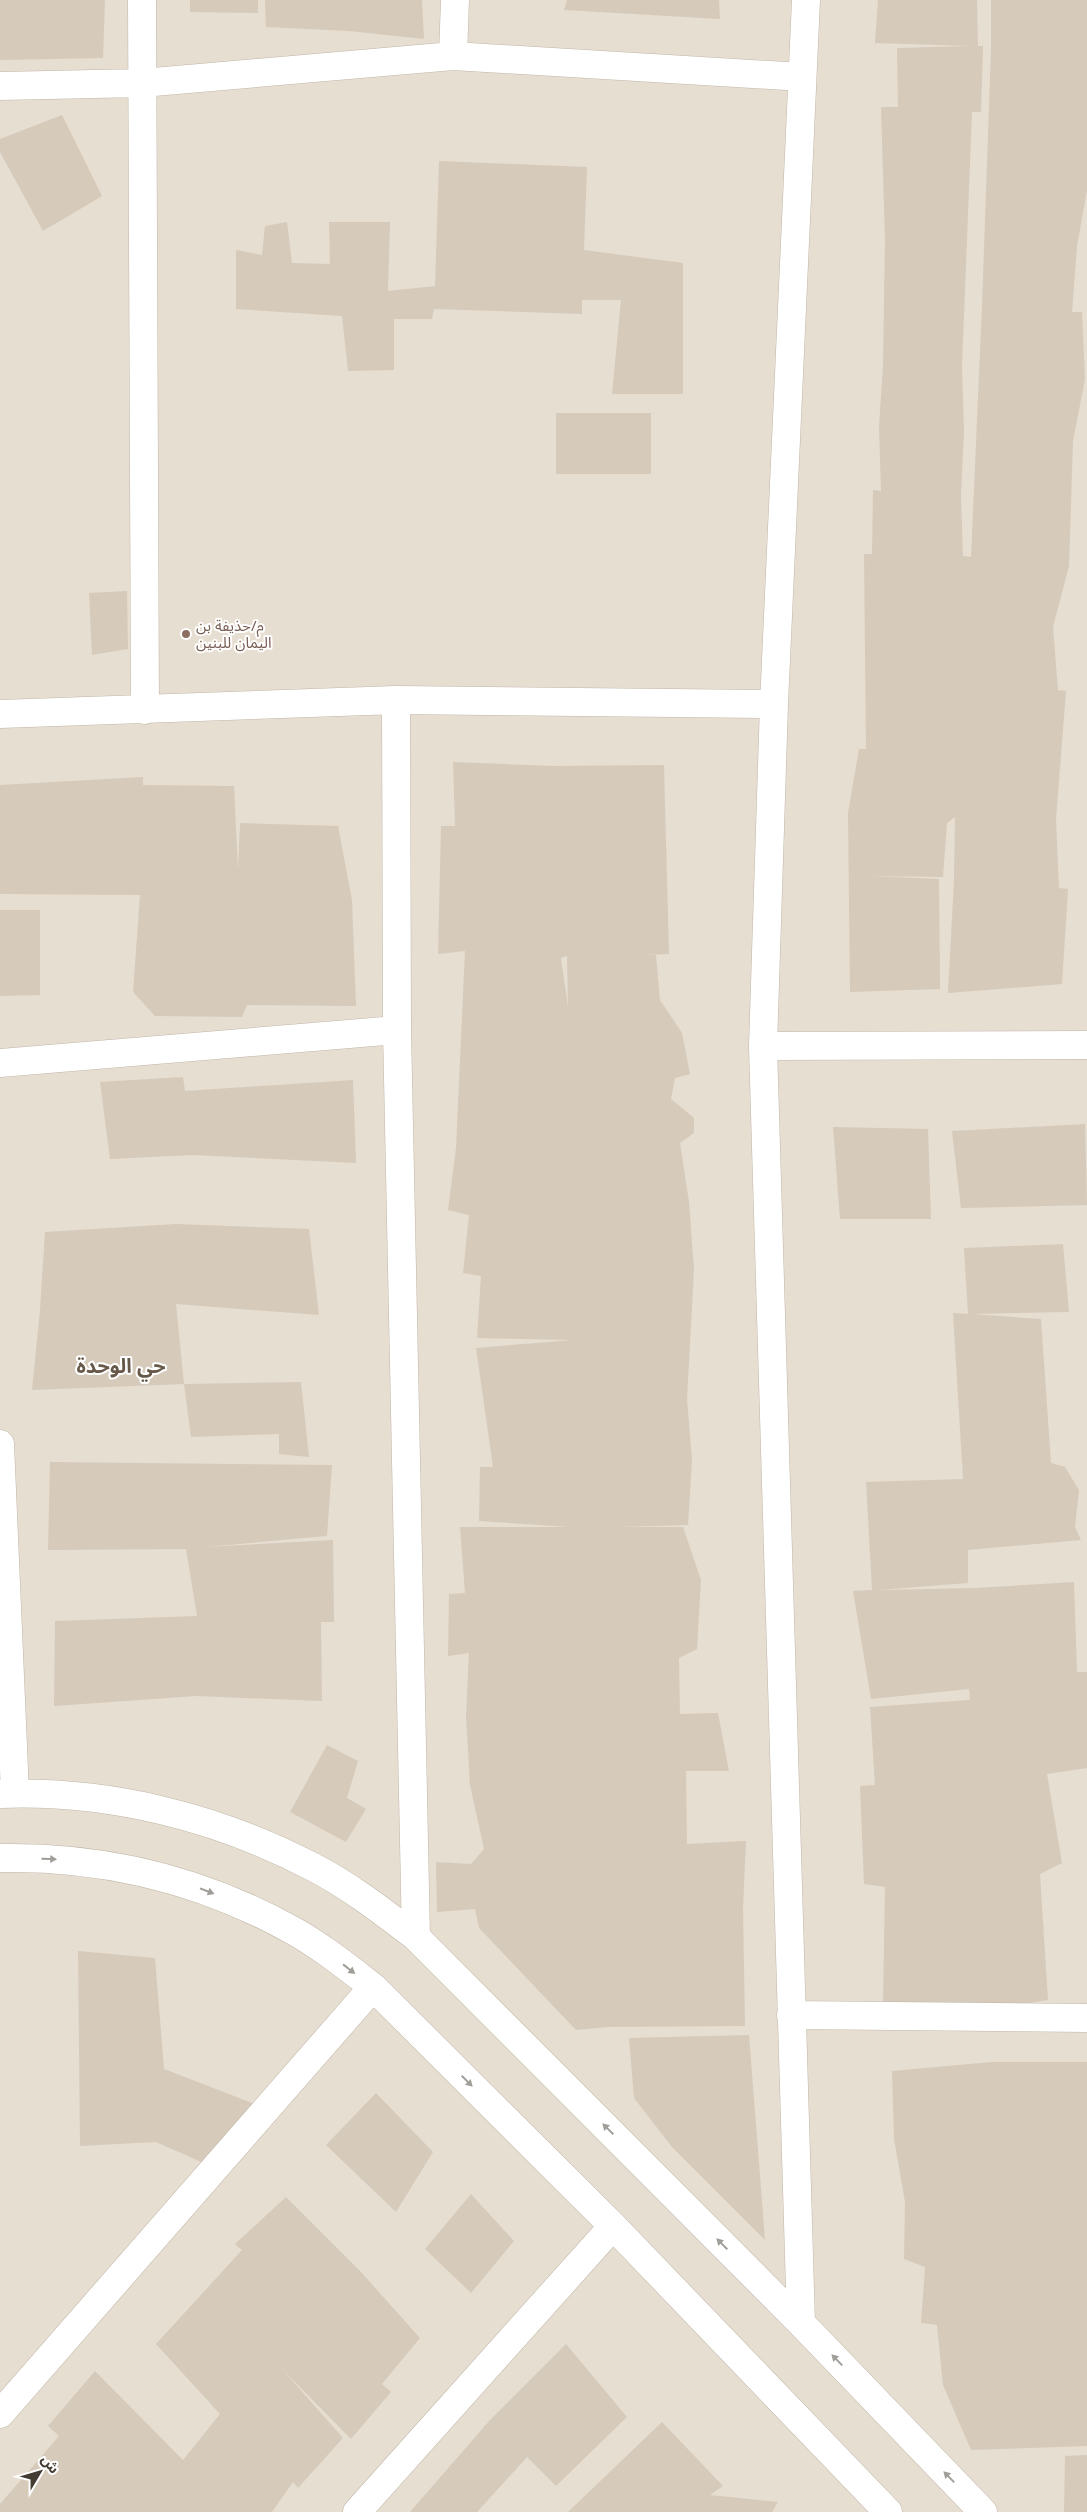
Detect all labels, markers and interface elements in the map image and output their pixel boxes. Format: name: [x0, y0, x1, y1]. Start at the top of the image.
place label: م/حذيفة بن اليمان للبنين: [196, 615, 272, 652]
marker: م/حذيفة بن اليمان للبنين: [180, 628, 192, 640]
district label: حي الوحدة: [76, 1352, 166, 1382]
one-way arrow: [41, 1855, 57, 1863]
one-way arrow: [200, 1887, 215, 1895]
one-way arrow: [342, 1964, 355, 1975]
one-way arrow: [461, 2075, 473, 2087]
one-way arrow: [602, 2123, 614, 2135]
one-way arrow: [717, 2238, 729, 2250]
one-way arrow: [831, 2354, 843, 2366]
north arrow: [15, 2447, 65, 2497]
text: ش: [37, 2450, 64, 2477]
one-way arrow: [943, 2471, 955, 2483]

